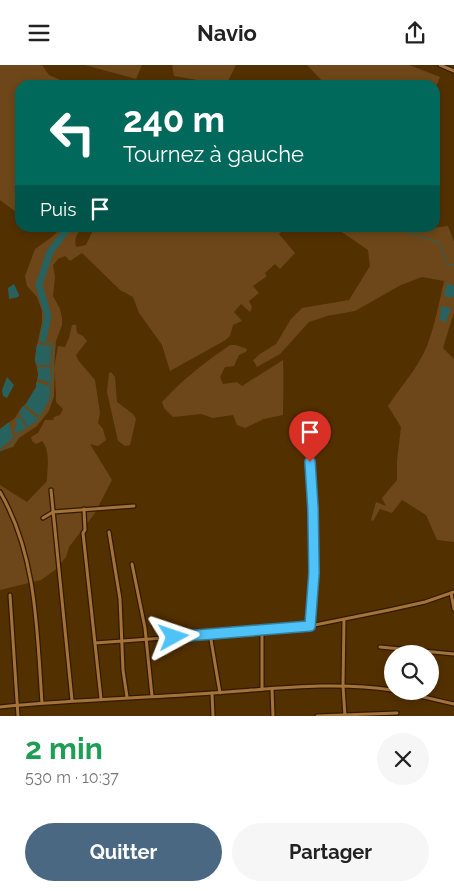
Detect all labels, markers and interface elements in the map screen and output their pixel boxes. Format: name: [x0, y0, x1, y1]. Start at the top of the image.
icon: menu: [25, 19, 53, 47]
icon: share: [401, 19, 429, 47]
text: Navio: [197, 20, 257, 46]
text: 240 m: [123, 99, 225, 140]
icon: left: [40, 100, 105, 165]
text: Tournez à gauche: [123, 141, 304, 167]
icon: arrive: [86, 195, 114, 223]
text: Puis: [40, 198, 76, 220]
pin: [289, 411, 331, 462]
icon: arrive: [296, 418, 324, 446]
position arrow: [147, 610, 199, 662]
map controls: [384, 645, 439, 700]
button: search: [384, 645, 439, 700]
text: 2 min: [25, 731, 103, 766]
button: close: [377, 733, 429, 785]
text: 530 m · 10:37: [25, 768, 119, 787]
button: Quitter: [25, 823, 222, 881]
button: Partager: [232, 823, 429, 881]

